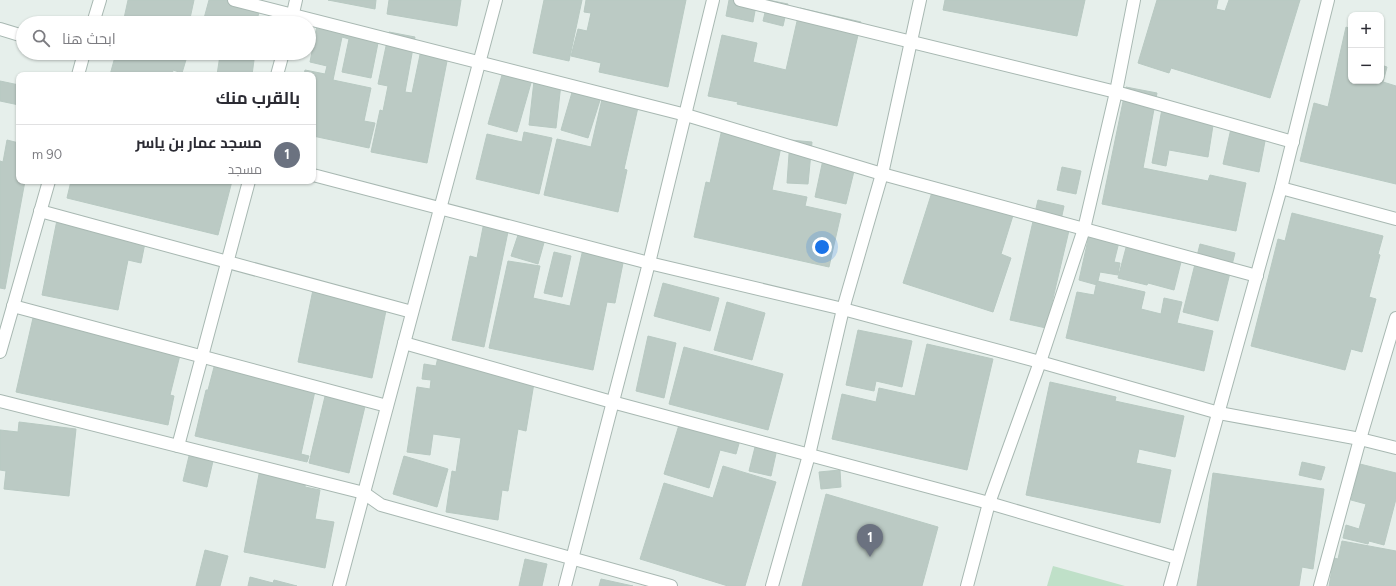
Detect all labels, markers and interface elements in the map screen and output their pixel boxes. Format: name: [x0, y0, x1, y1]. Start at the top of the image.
map controls: [1348, 12, 1384, 84]
button: +: [1348, 12, 1384, 48]
search box: [16, 16, 316, 60]
icon: search: [30, 27, 52, 49]
text: ابحث هنا: [62, 30, 116, 48]
button: −: [1348, 48, 1384, 84]
text: بالقرب منك: [216, 88, 300, 108]
text: مسجد عمار بن ياسر: [135, 134, 262, 152]
text: 90 m: [32, 147, 62, 162]
text: 1: [284, 147, 290, 162]
text: مسجد: [228, 162, 262, 177]
your location: [812, 237, 832, 257]
pin: 1: [857, 524, 883, 557]

